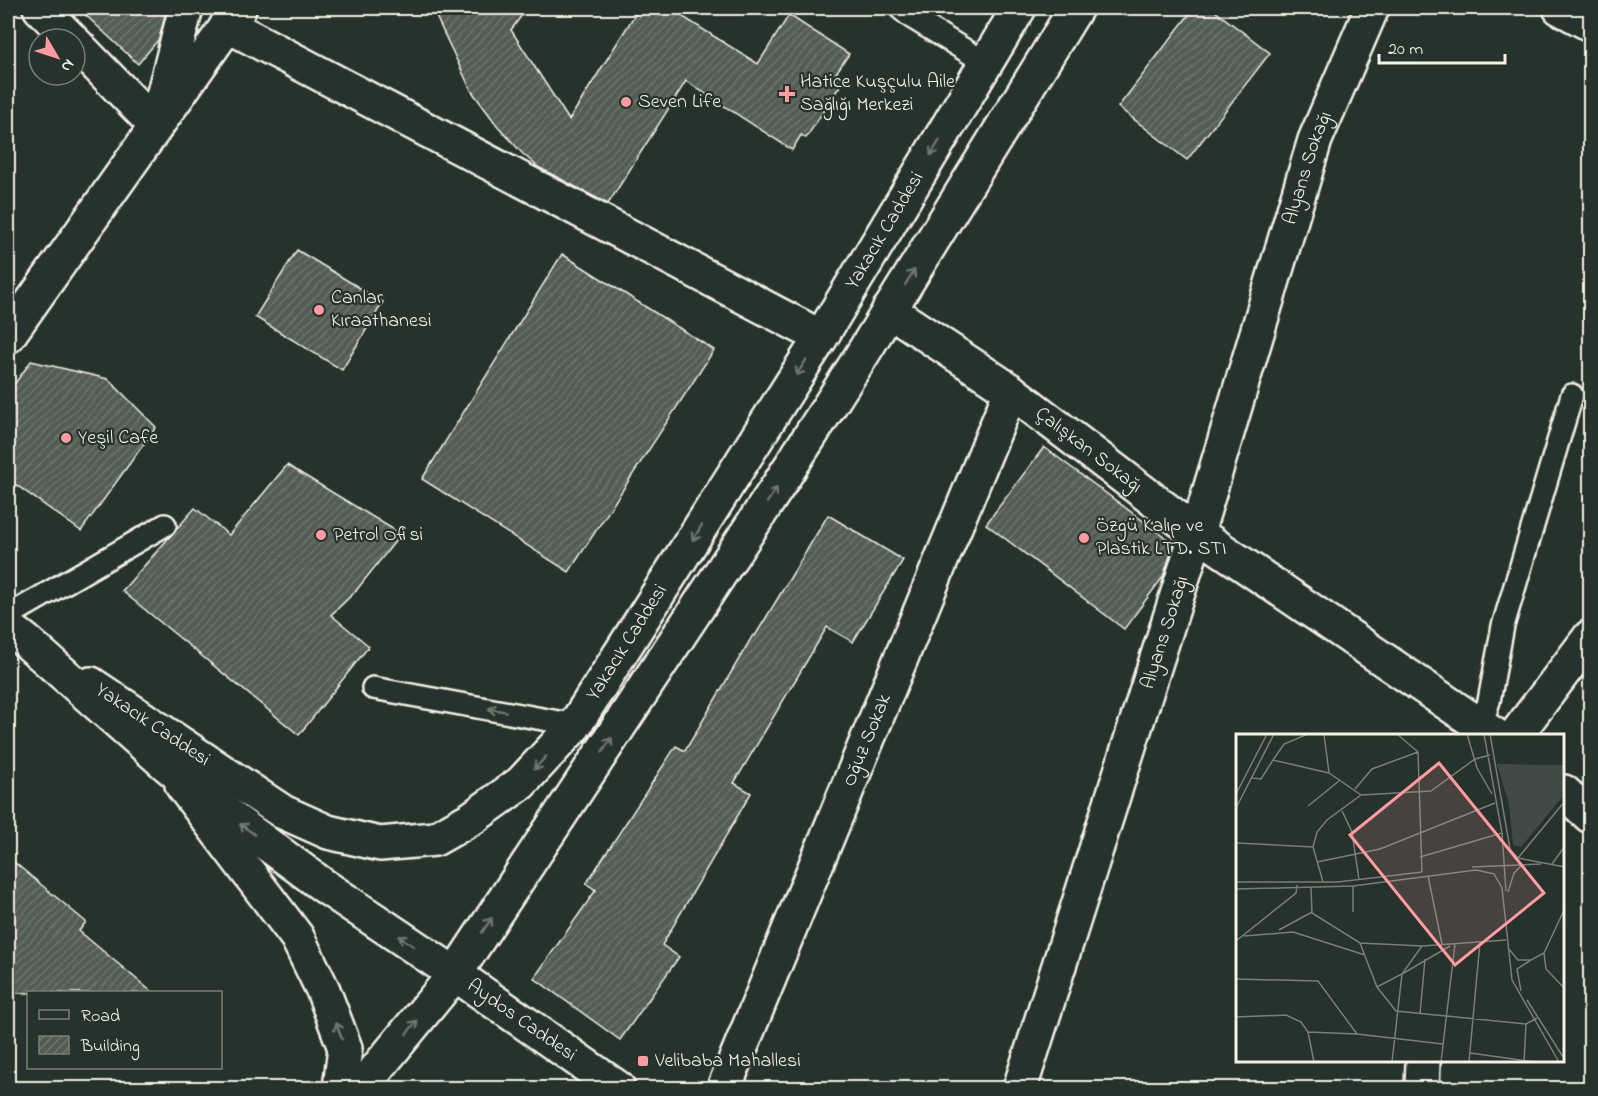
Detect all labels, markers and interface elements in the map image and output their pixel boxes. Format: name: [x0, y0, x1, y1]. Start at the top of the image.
north arrow: [27, 27, 87, 87]
scale bar: [1379, 27, 1505, 65]
text: 20 m: [1388, 37, 1423, 63]
text: N: [54, 53, 80, 77]
place label: Hatice Kuşçulu Aile Sağlığı Merkezi: [800, 68, 955, 121]
marker: Hatice Kuşçulu Aile Sağlığı Merkezi: [778, 85, 796, 103]
place label: Seven Life: [638, 88, 721, 117]
marker: Seven Life: [619, 95, 633, 109]
street label: Alyans Sokağı: [1276, 107, 1340, 228]
one-way arrow: [928, 139, 940, 156]
street label: Yakacık Caddesi: [838, 166, 932, 295]
one-way arrow: [904, 269, 916, 286]
place label: Canlar Kıraathanesi: [331, 284, 432, 336]
marker: Canlar Kıraathanesi: [312, 303, 326, 317]
one-way arrow: [795, 360, 808, 377]
street label: Çalışkan Sokağı: [1029, 400, 1148, 501]
place label: Yeşil Cafe: [78, 424, 158, 453]
marker: Yeşil Cafe: [59, 431, 73, 445]
one-way arrow: [766, 487, 778, 504]
place label: Özgü Kalıp ve Plastik LTD. STI: [1096, 512, 1226, 564]
place label: Petrol Ofisi: [333, 521, 423, 550]
one-way arrow: [690, 524, 702, 541]
marker: Petrol Ofisi: [314, 528, 328, 542]
marker: Özgü Kalıp ve Plastik LTD. STI: [1077, 531, 1091, 545]
street label: Alyans Sokağı: [1134, 572, 1197, 693]
street label: Yakacık Caddesi: [579, 579, 675, 707]
street label: Yakacık Caddesi: [89, 676, 216, 774]
street label: Oğuz Sokak: [835, 689, 899, 791]
one-way arrow: [487, 704, 507, 715]
inset map: [1236, 734, 1565, 1063]
one-way arrow: [601, 737, 613, 754]
one-way arrow: [533, 755, 547, 770]
one-way arrow: [239, 823, 255, 836]
one-way arrow: [482, 917, 494, 934]
one-way arrow: [399, 935, 415, 947]
street label: Aydos Caddesi: [461, 972, 582, 1069]
legend: [27, 991, 222, 1069]
text: Road: [81, 1004, 120, 1030]
one-way arrow: [405, 1019, 418, 1035]
one-way arrow: [332, 1022, 343, 1041]
text: Building: [80, 1034, 140, 1061]
place label: Velibaba Mahallesi: [654, 1047, 801, 1076]
marker: Velibaba Mahallesi: [636, 1054, 650, 1068]

